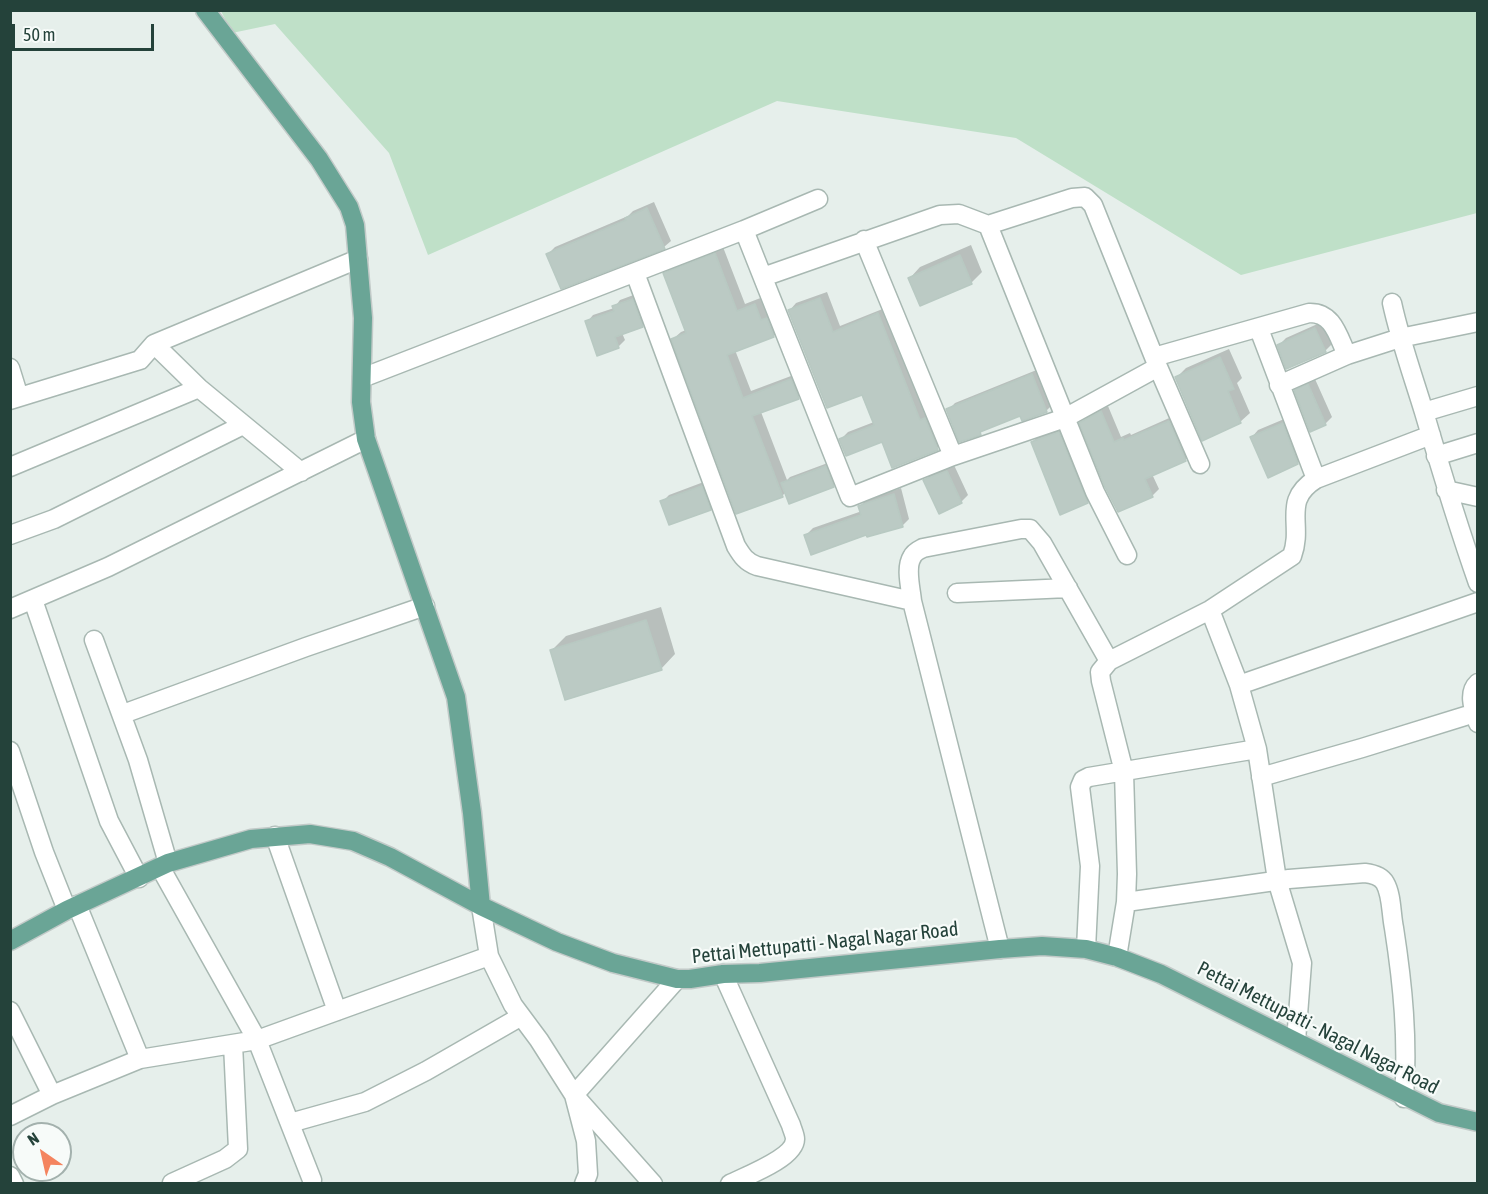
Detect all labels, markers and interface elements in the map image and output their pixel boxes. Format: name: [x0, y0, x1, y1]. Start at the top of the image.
scale bar: [15, 12, 158, 50]
text: 50 m: [23, 24, 55, 45]
street label: Pettai Mettupatti - Nagal Nagar Road: [691, 917, 959, 969]
street label: Pettai Mettupatti - Nagal Nagar Road: [1193, 956, 1443, 1100]
north arrow: [12, 1122, 72, 1182]
text: N: [24, 1129, 42, 1149]

